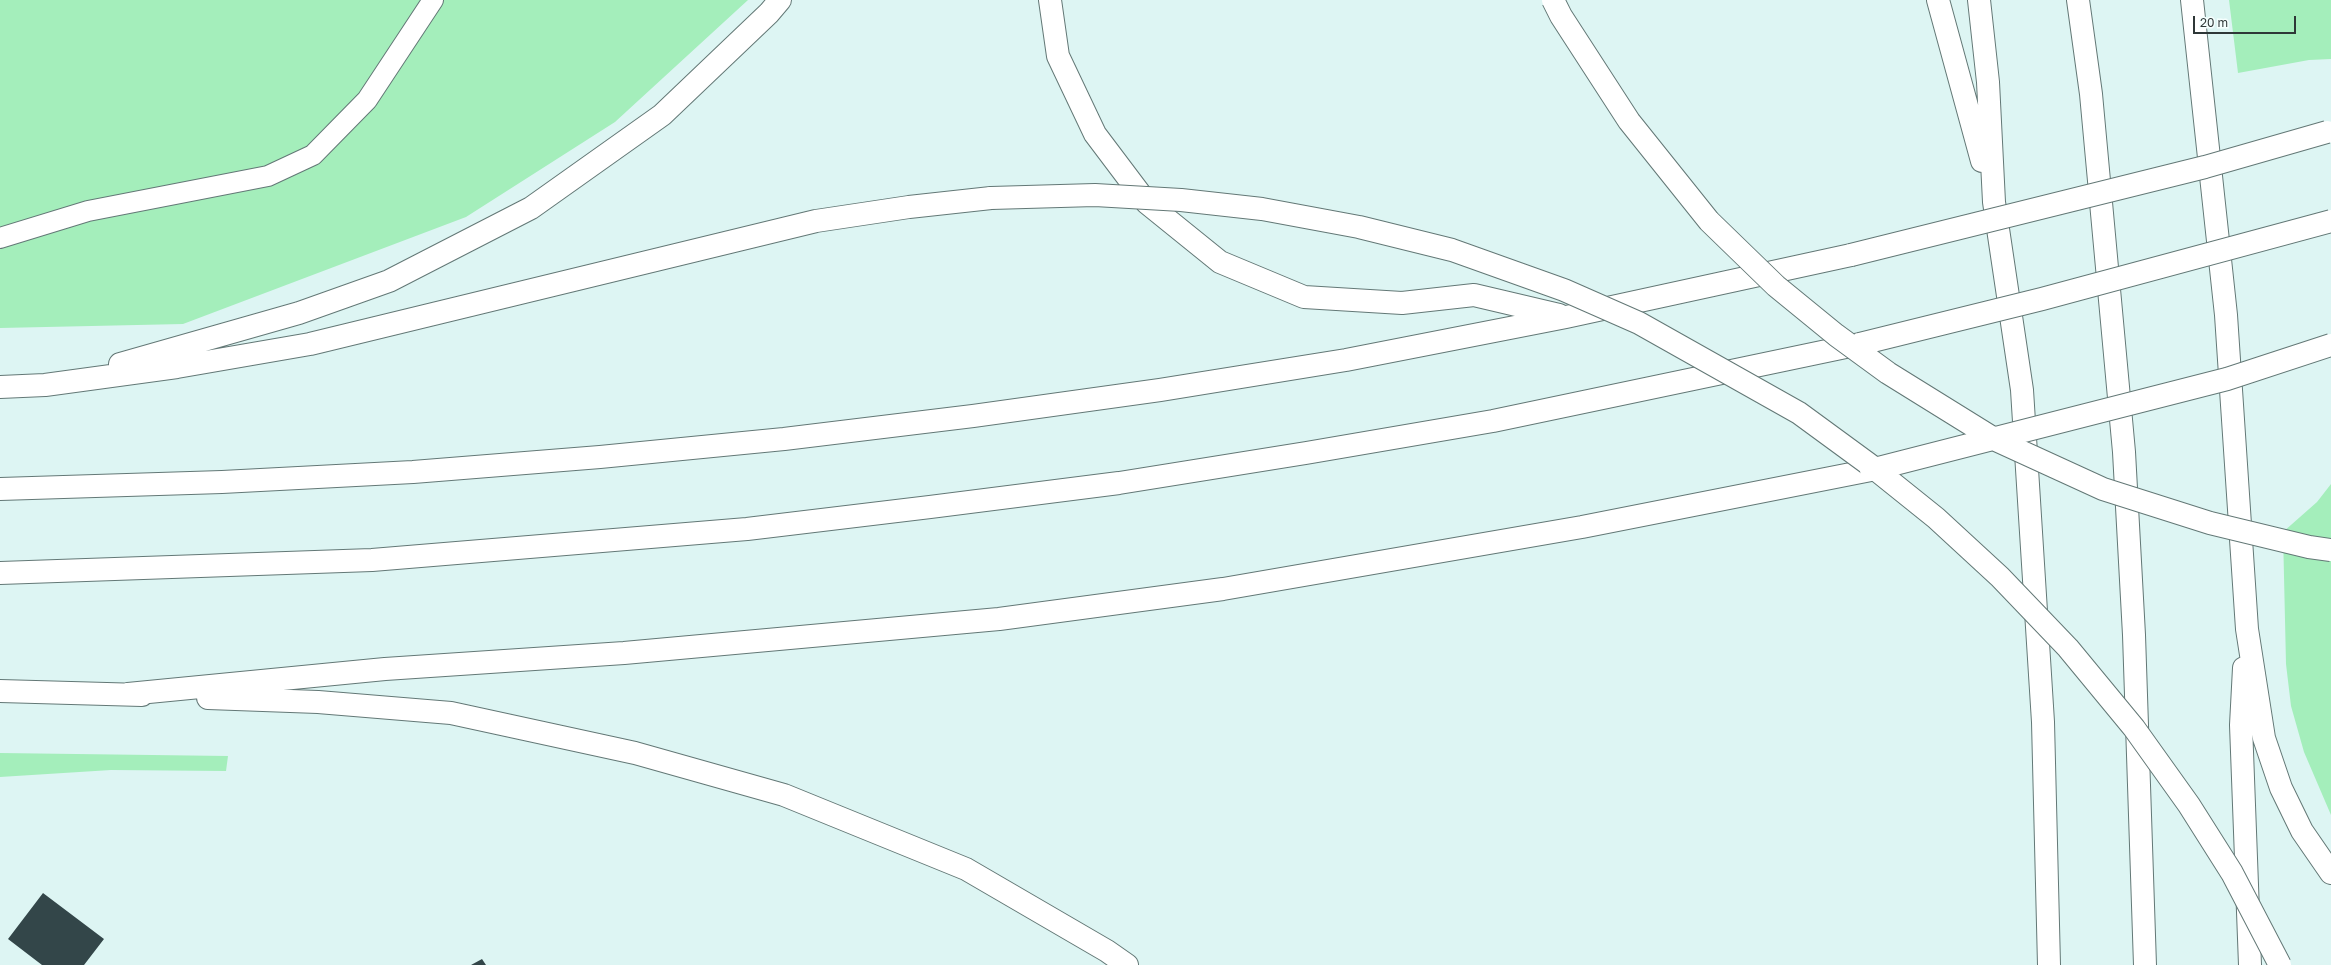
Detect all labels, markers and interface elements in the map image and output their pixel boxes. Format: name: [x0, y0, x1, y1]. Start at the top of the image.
scale bar: [2195, 8, 2298, 34]
text: 20 m: [2200, 15, 2228, 30]

